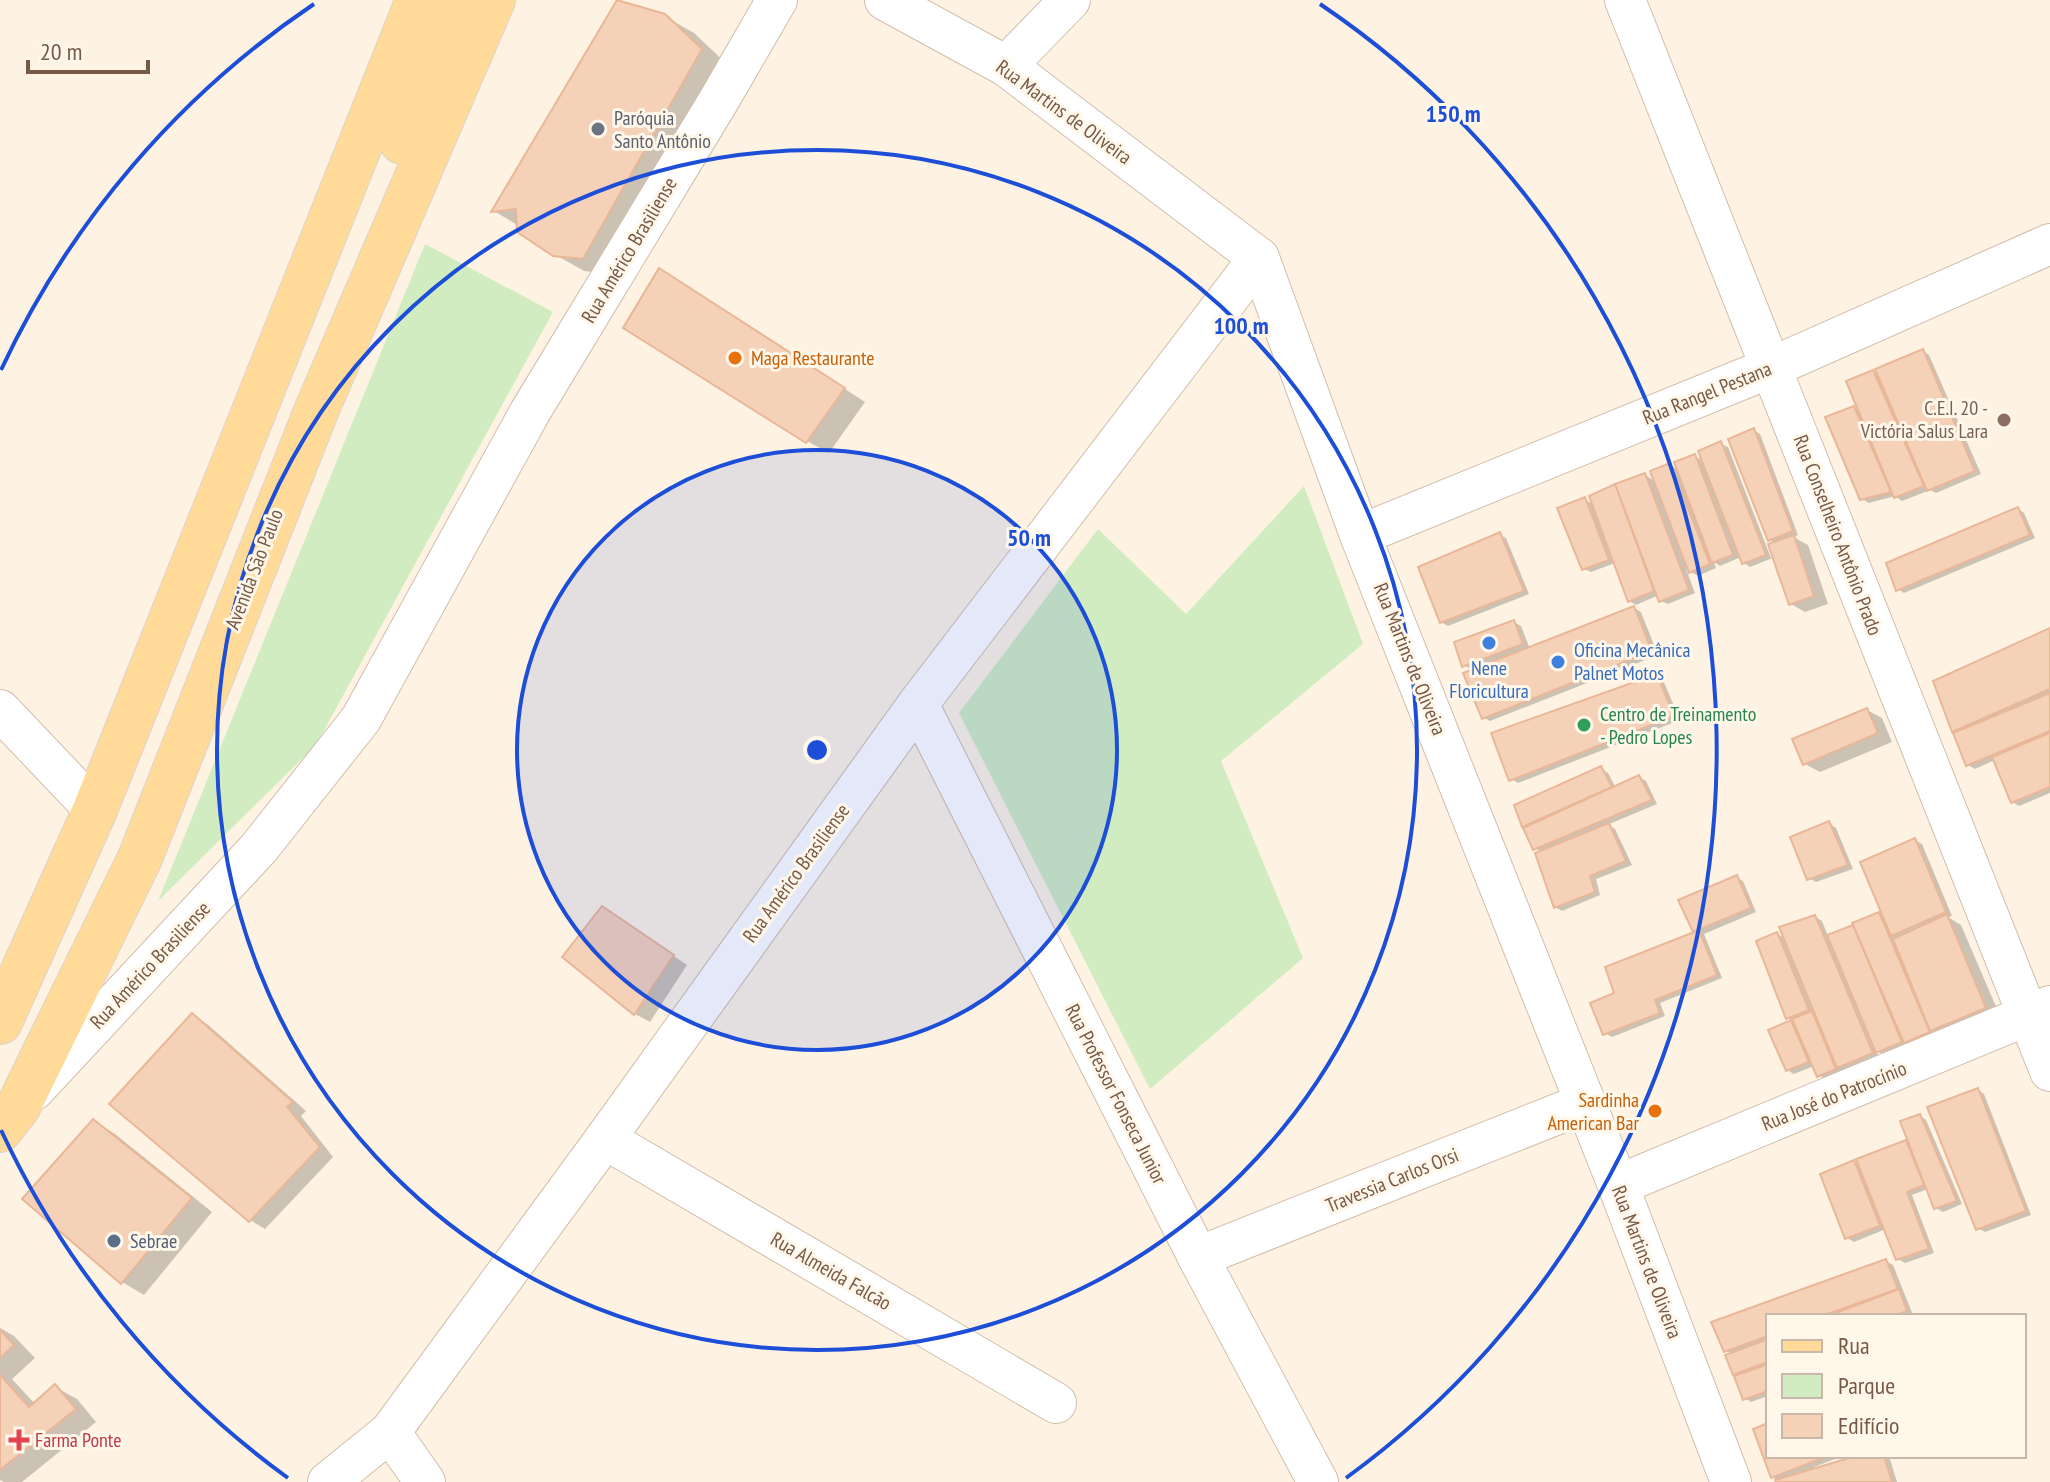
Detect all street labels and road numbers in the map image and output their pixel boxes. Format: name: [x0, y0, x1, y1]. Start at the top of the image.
street label: Rua Martins de Oliveira: [991, 54, 1137, 170]
street label: Rua Américo Brasiliense: [575, 172, 683, 328]
street label: Rua Rangel Pestana: [1639, 355, 1775, 431]
street label: Rua Conselheiro Antônio Prado: [1788, 431, 1888, 639]
street label: Avenida São Paulo: [219, 505, 289, 633]
street label: Rua Martins de Oliveira: [1368, 579, 1452, 739]
street label: Rua Américo Brasiliense: [737, 799, 855, 947]
street label: Rua Américo Brasiliense: [84, 896, 216, 1034]
street label: Rua Professor Fonseca Junior: [1059, 1000, 1173, 1189]
street label: Rua José do Patrocínio: [1758, 1055, 1910, 1137]
street label: Travessia Carlos Orsi: [1322, 1142, 1462, 1218]
street label: Rua Martins de Oliveira: [1606, 1182, 1688, 1342]
street label: Rua Almeida Falcão: [766, 1226, 896, 1316]

